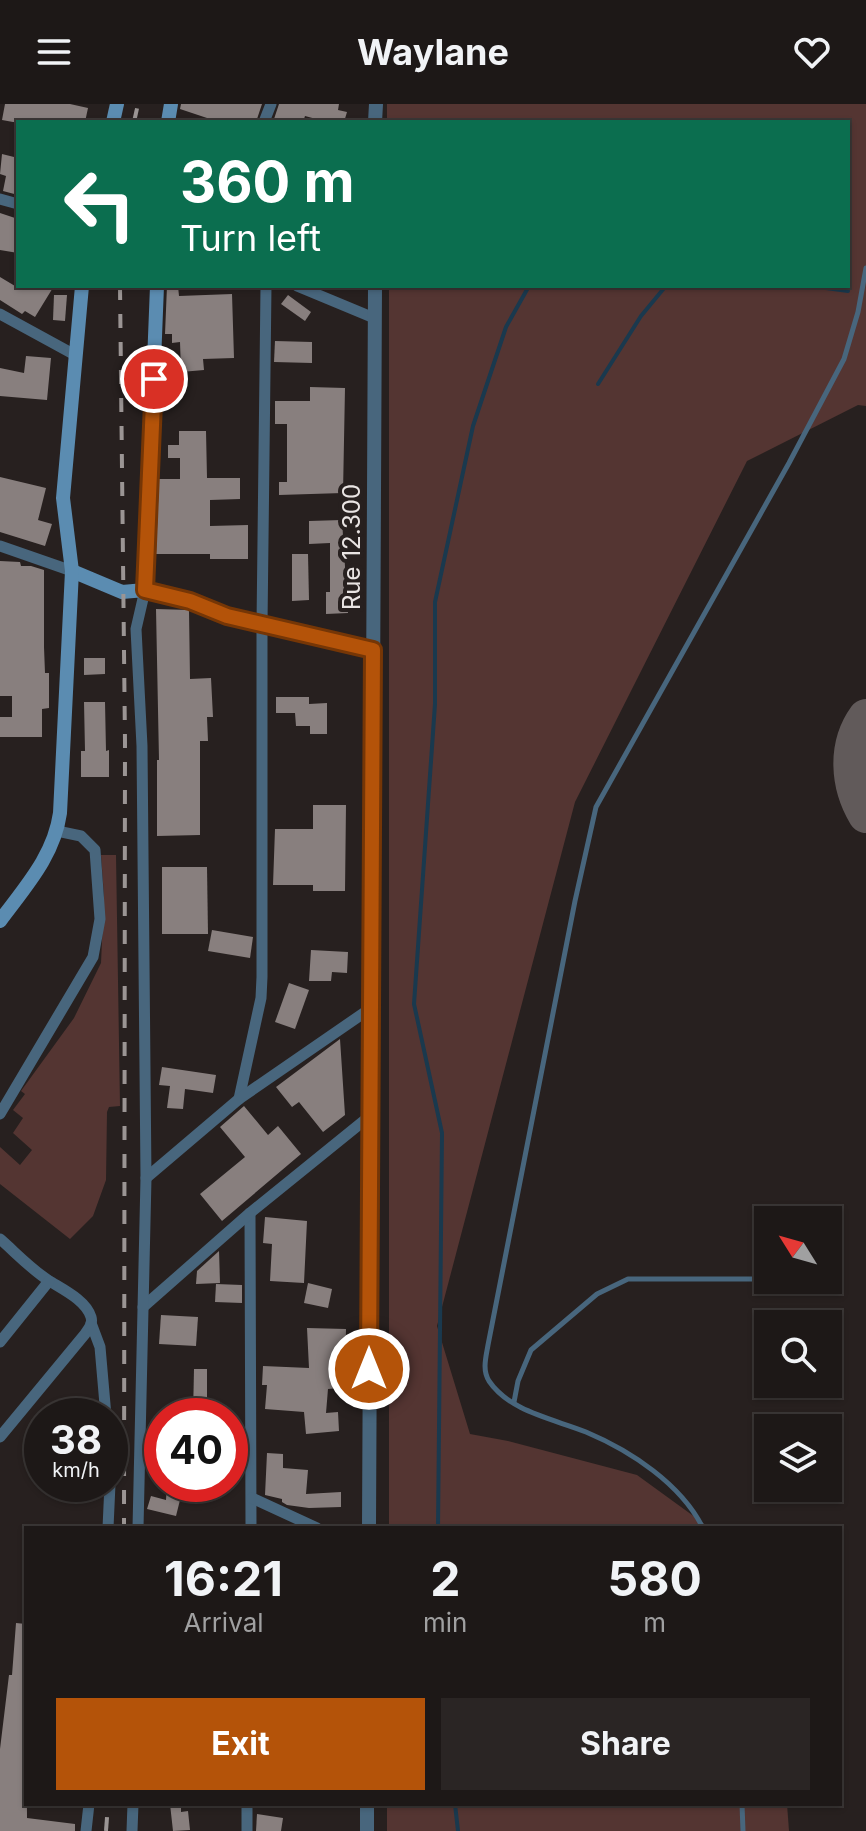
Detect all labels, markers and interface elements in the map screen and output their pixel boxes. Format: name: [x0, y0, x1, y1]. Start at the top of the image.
icon: menu: [32, 30, 76, 74]
text: Waylane: [357, 30, 509, 74]
icon: heart: [790, 30, 834, 74]
text: 360 m: [180, 148, 355, 216]
icon: left: [48, 152, 152, 256]
text: Turn left: [180, 216, 321, 260]
pin: [120, 345, 188, 413]
icon: arrive: [132, 357, 176, 401]
street label: Rue 12.300: [337, 484, 366, 610]
north arrow: [754, 1206, 842, 1294]
map controls: [754, 1206, 842, 1502]
button: search: [754, 1310, 842, 1398]
position arrow: [327, 1327, 411, 1411]
speed limit sign: 40: [144, 1398, 248, 1502]
button: layers: [754, 1414, 842, 1502]
text: 38: [50, 1415, 102, 1464]
text: km/h: [52, 1458, 100, 1482]
text: 16:21: [164, 1549, 283, 1608]
text: 2: [430, 1549, 460, 1608]
text: 580: [608, 1549, 702, 1608]
text: Arrival: [184, 1607, 264, 1638]
text: min: [423, 1607, 467, 1638]
text: m: [643, 1607, 666, 1638]
button: Exit: [56, 1698, 425, 1790]
button: Share: [441, 1698, 810, 1790]

